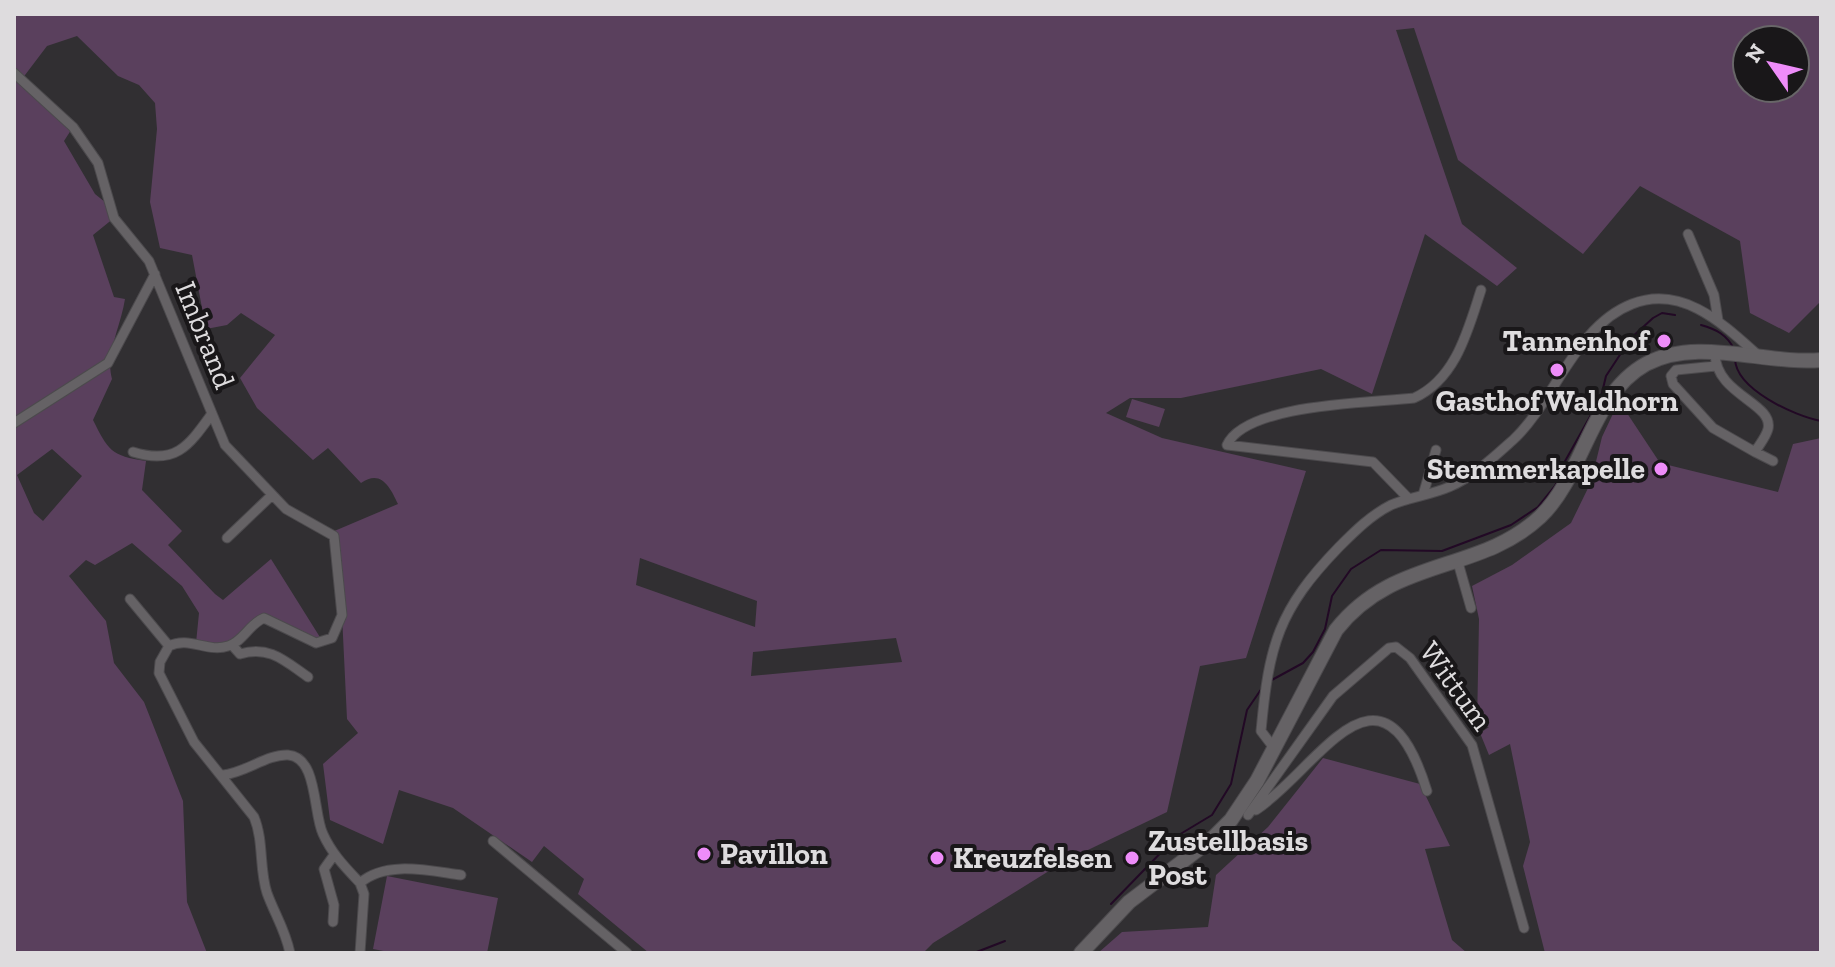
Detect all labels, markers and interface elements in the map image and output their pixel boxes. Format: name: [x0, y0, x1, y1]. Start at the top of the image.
north arrow: [1731, 24, 1811, 104]
text: N: [1739, 38, 1771, 68]
street label: Imbrand: [167, 276, 243, 394]
place label: Tannenhof: [1502, 323, 1651, 359]
marker: Tannenhof: [1655, 332, 1673, 350]
marker: Gasthof Waldhorn: [1548, 361, 1566, 379]
place label: Gasthof Waldhorn: [1436, 383, 1679, 419]
place label: Stemmerkapelle: [1427, 451, 1645, 487]
marker: Stemmerkapelle: [1652, 460, 1670, 478]
street label: Wittum: [1412, 635, 1500, 737]
place label: Zustellbasis Post: [1148, 823, 1309, 893]
place label: Pavillon: [720, 836, 828, 872]
place label: Kreuzfelsen: [953, 840, 1112, 876]
marker: Pavillon: [695, 845, 713, 863]
marker: Kreuzfelsen: [928, 849, 946, 867]
marker: Zustellbasis Post: [1123, 849, 1141, 867]

